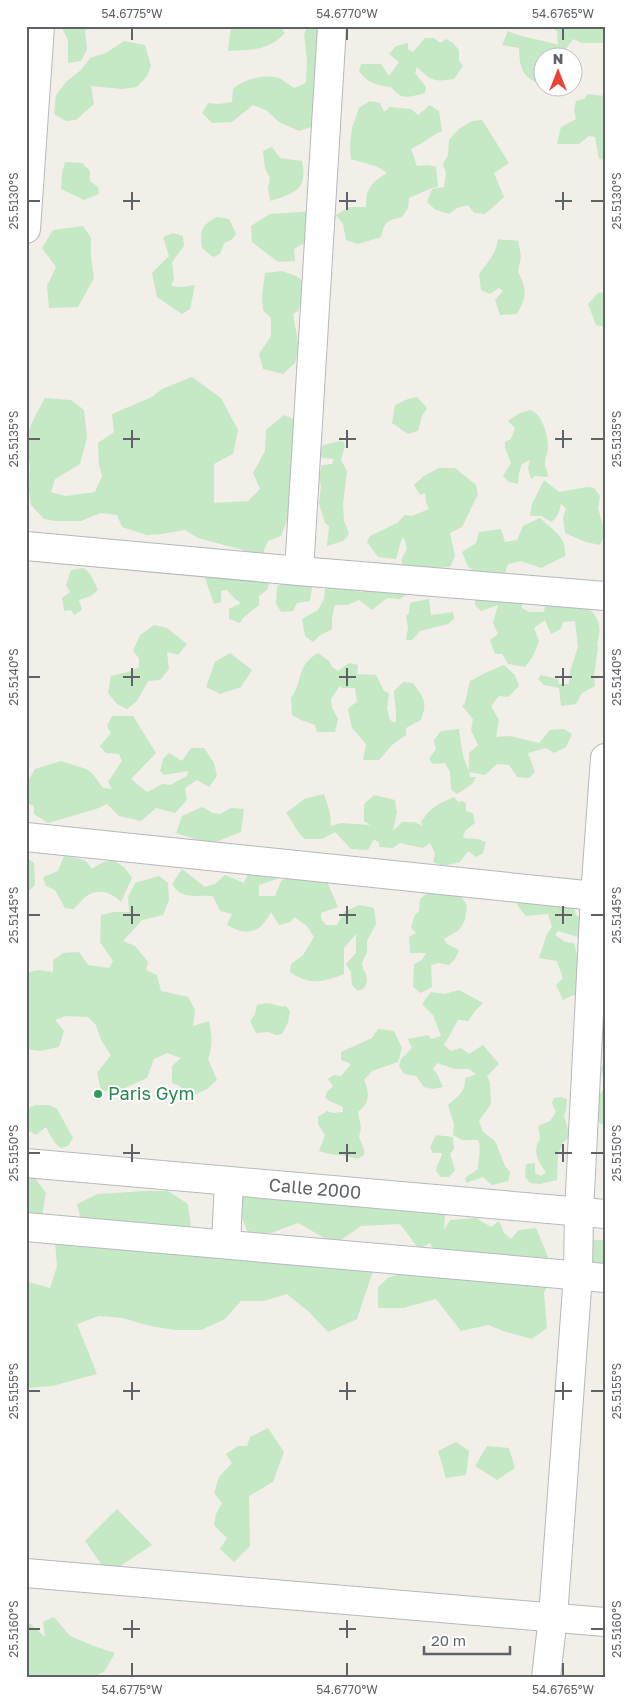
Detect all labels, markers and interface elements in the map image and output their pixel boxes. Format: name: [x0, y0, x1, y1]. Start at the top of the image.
text: 54.6775°W: [101, 6, 163, 21]
text: 54.6770°W: [316, 6, 378, 21]
text: 54.6765°W: [532, 6, 594, 21]
north arrow: [534, 48, 584, 98]
text: N: [553, 50, 563, 67]
text: 25.5130°S: [6, 172, 21, 230]
text: 25.5130°S: [609, 172, 624, 230]
text: 25.5135°S: [6, 410, 21, 467]
text: 25.5135°S: [609, 410, 624, 467]
text: 25.5140°S: [6, 648, 21, 706]
text: 25.5140°S: [609, 648, 624, 706]
text: 25.5145°S: [6, 886, 21, 943]
text: 25.5145°S: [609, 886, 624, 943]
place label: Paris Gym: [108, 1082, 194, 1104]
marker: Paris Gym: [92, 1088, 104, 1100]
text: 25.5150°S: [6, 1124, 21, 1182]
text: 25.5150°S: [609, 1124, 624, 1182]
street label: Calle 2000: [268, 1173, 362, 1203]
text: 25.5155°S: [6, 1362, 21, 1419]
text: 25.5155°S: [609, 1362, 624, 1419]
text: 25.5160°S: [6, 1600, 21, 1658]
text: 25.5160°S: [609, 1600, 624, 1658]
scale bar: [424, 1623, 510, 1655]
text: 20 m: [431, 1631, 466, 1649]
text: 54.6775°W: [101, 1682, 163, 1697]
text: 54.6770°W: [316, 1682, 378, 1697]
text: 54.6765°W: [532, 1682, 594, 1697]

